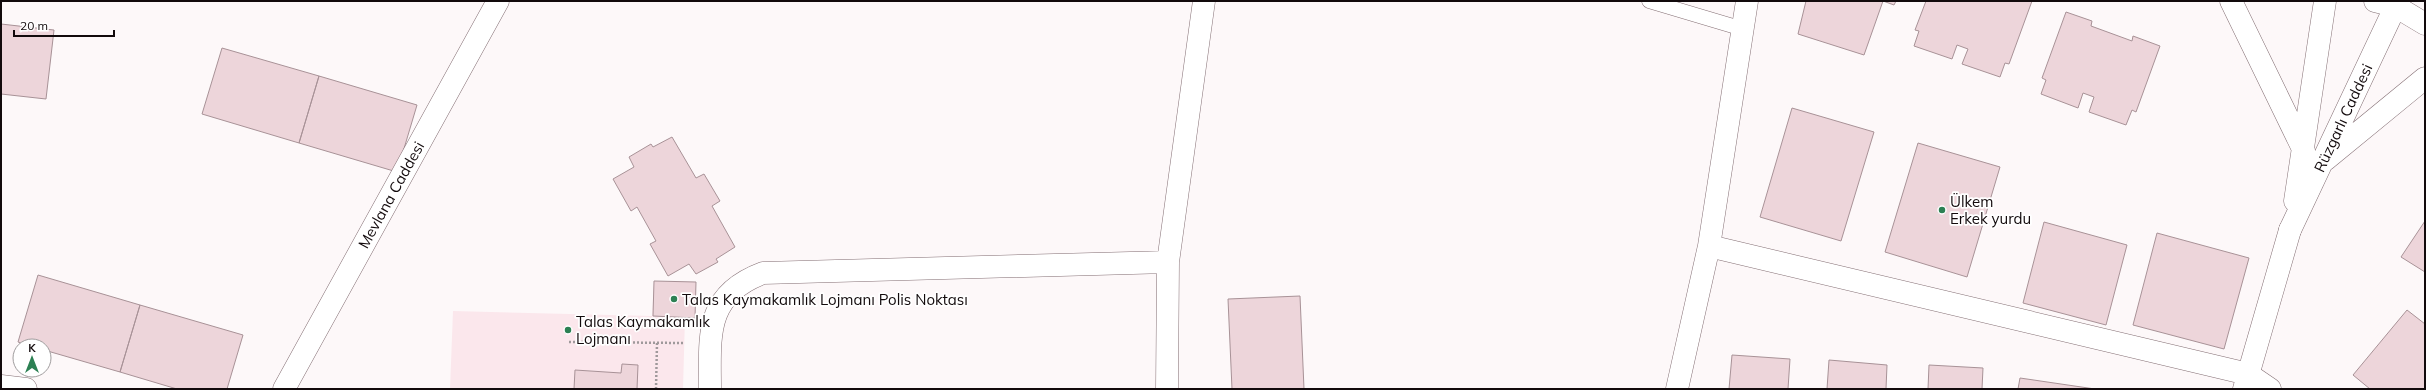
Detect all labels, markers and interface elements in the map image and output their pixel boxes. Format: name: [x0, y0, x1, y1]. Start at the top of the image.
scale bar: [14, 12, 114, 38]
text: 20 m: [20, 18, 48, 33]
street label: Rüzgarlı Caddesi: [2310, 61, 2376, 175]
street label: Mevlana Caddesi: [354, 138, 428, 252]
place label: Ülkem Erkek yurdu: [1950, 192, 2031, 228]
marker: Ülkem Erkek yurdu: [1937, 205, 1947, 215]
place label: Talas Kaymakamlık Lojmanı Polis Noktası: [682, 290, 968, 309]
marker: Talas Kaymakamlık Lojmanı Polis Noktası: [669, 294, 679, 304]
place label: Talas Kaymakamlık Lojmanı: [576, 312, 710, 348]
marker: Talas Kaymakamlık Lojmanı: [563, 325, 573, 335]
north arrow: [12, 338, 52, 378]
text: K: [28, 341, 36, 355]

